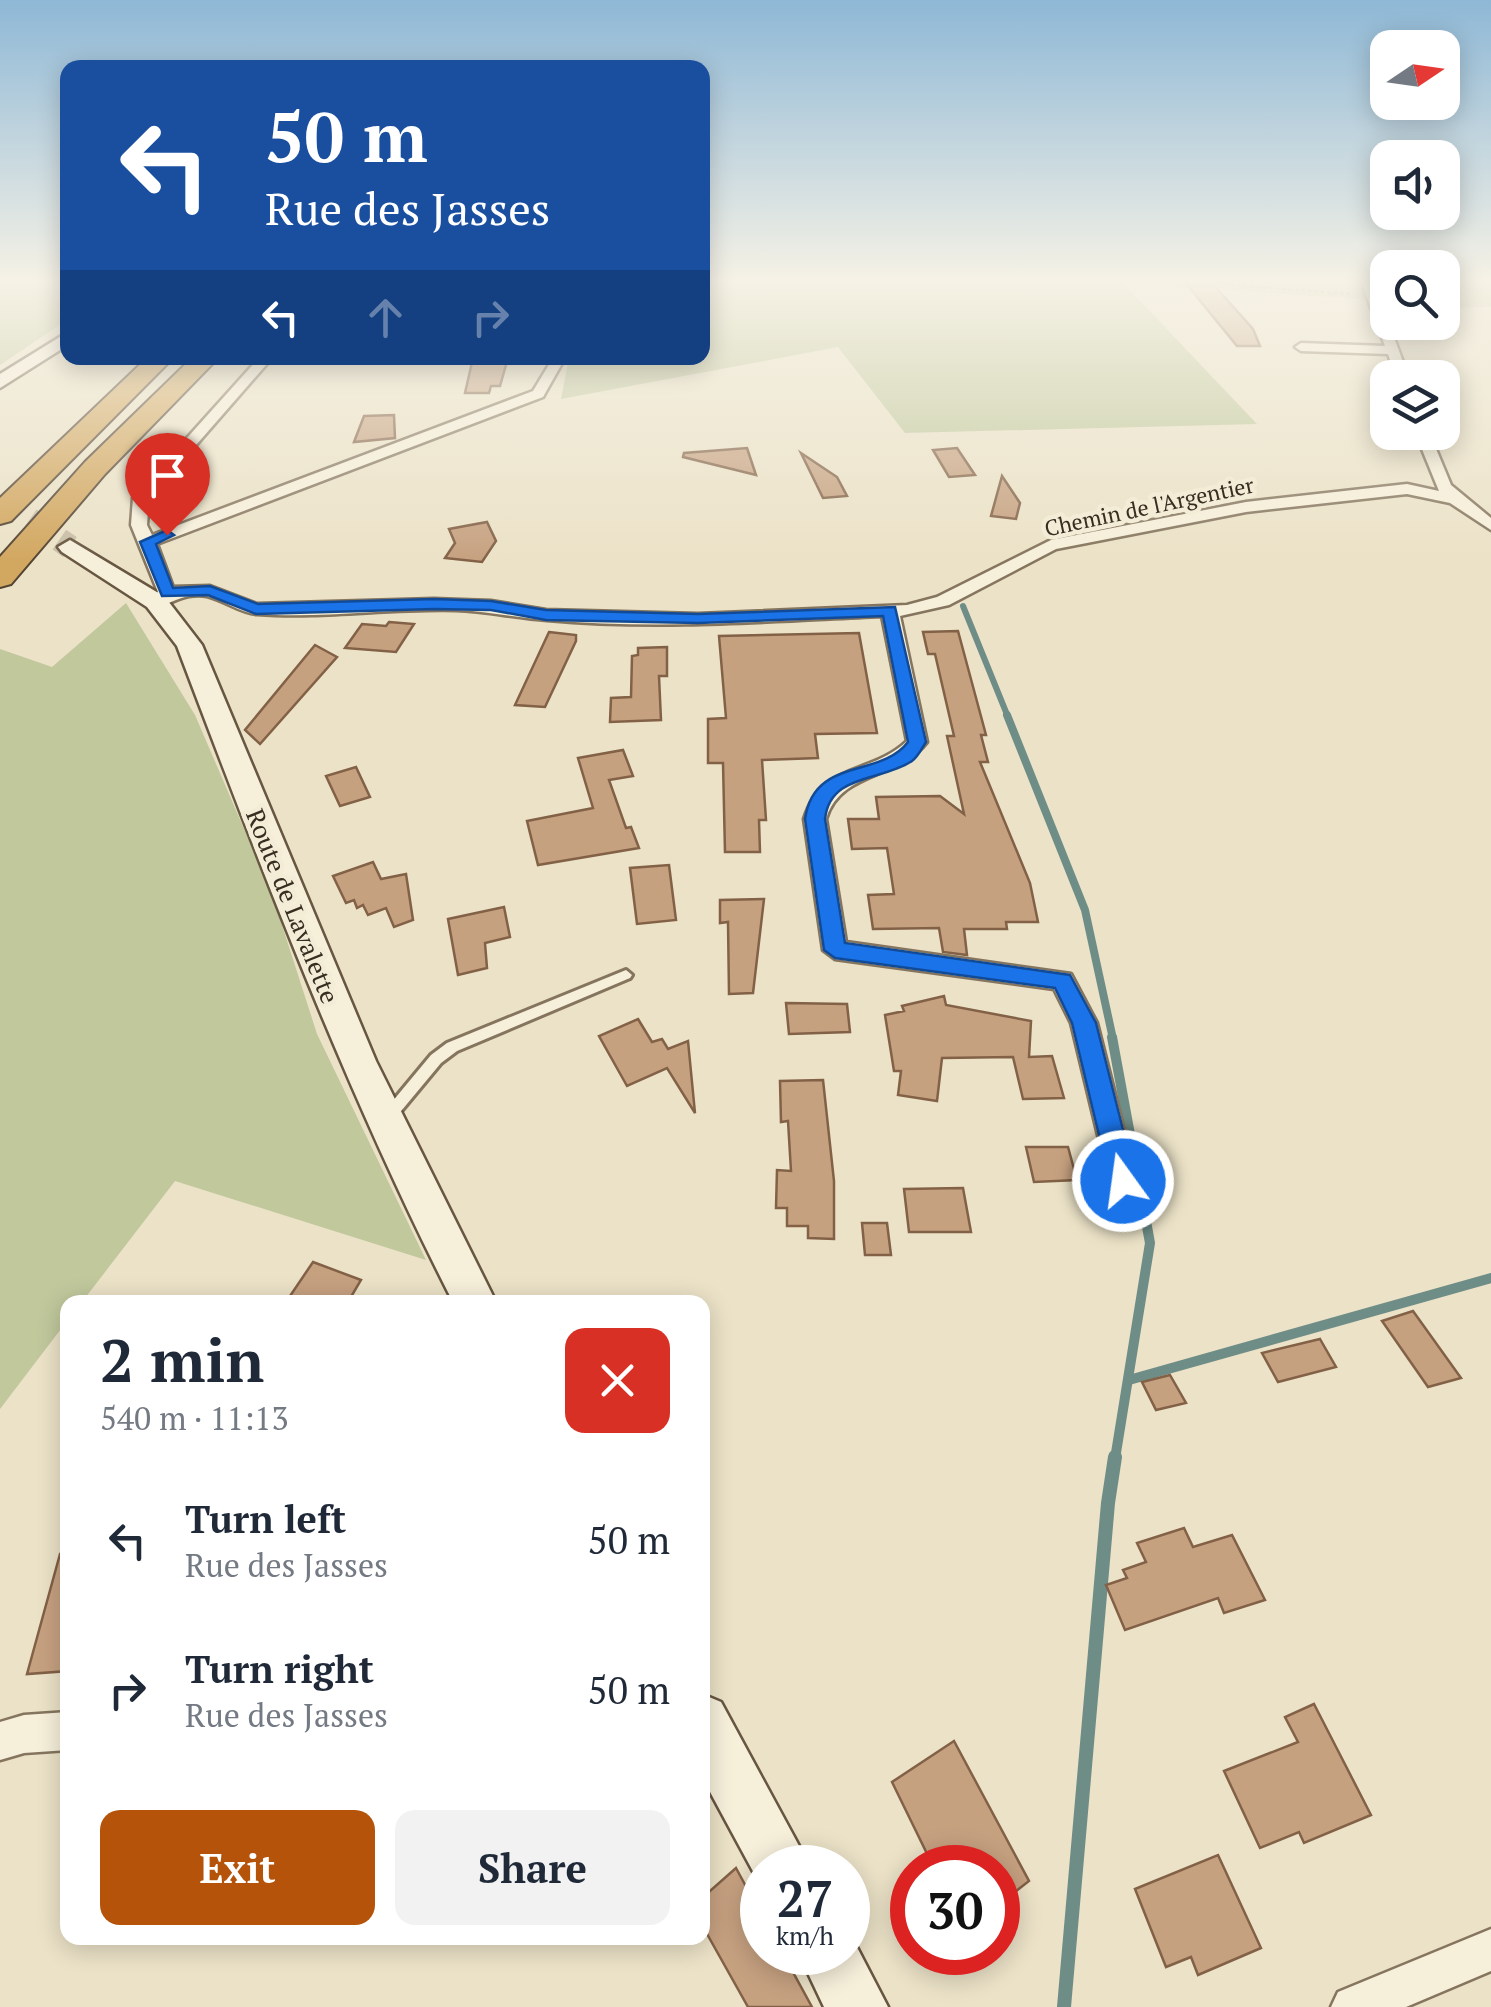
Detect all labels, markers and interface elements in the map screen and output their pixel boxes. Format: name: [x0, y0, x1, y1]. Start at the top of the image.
north arrow: [1370, 30, 1460, 120]
map controls: [1370, 30, 1460, 450]
text: 50 m: [265, 89, 428, 182]
icon: left: [100, 100, 230, 230]
button: sound: [1370, 140, 1460, 230]
text: Rue des Jasses: [265, 178, 550, 238]
button: search: [1370, 250, 1460, 340]
icon: left: [253, 290, 308, 345]
icon: ahead: [358, 290, 413, 345]
icon: right: [463, 290, 518, 345]
button: layers: [1370, 360, 1460, 450]
pin: [125, 433, 210, 536]
icon: arrive: [140, 448, 195, 503]
street label: Chemin de l'Argentier: [1042, 470, 1257, 542]
street label: Route de Lavalette: [239, 804, 347, 1008]
position arrow: [1071, 1129, 1175, 1233]
text: 2 min: [100, 1320, 264, 1399]
button: close: [565, 1328, 670, 1433]
text: 540 m · 11:13: [100, 1397, 288, 1439]
text: Turn left: [185, 1494, 346, 1544]
icon: left: [100, 1513, 155, 1568]
text: 50 m: [587, 1515, 670, 1565]
text: Rue des Jasses: [185, 1544, 388, 1586]
text: Turn right: [185, 1644, 374, 1694]
icon: right: [100, 1663, 155, 1718]
text: 50 m: [587, 1665, 670, 1715]
text: Rue des Jasses: [185, 1694, 388, 1736]
button: Exit: [100, 1810, 375, 1925]
button: Share: [395, 1810, 670, 1925]
speed limit sign: 30: [890, 1845, 1020, 1975]
text: 27: [777, 1865, 833, 1931]
text: km/h: [776, 1919, 834, 1952]

